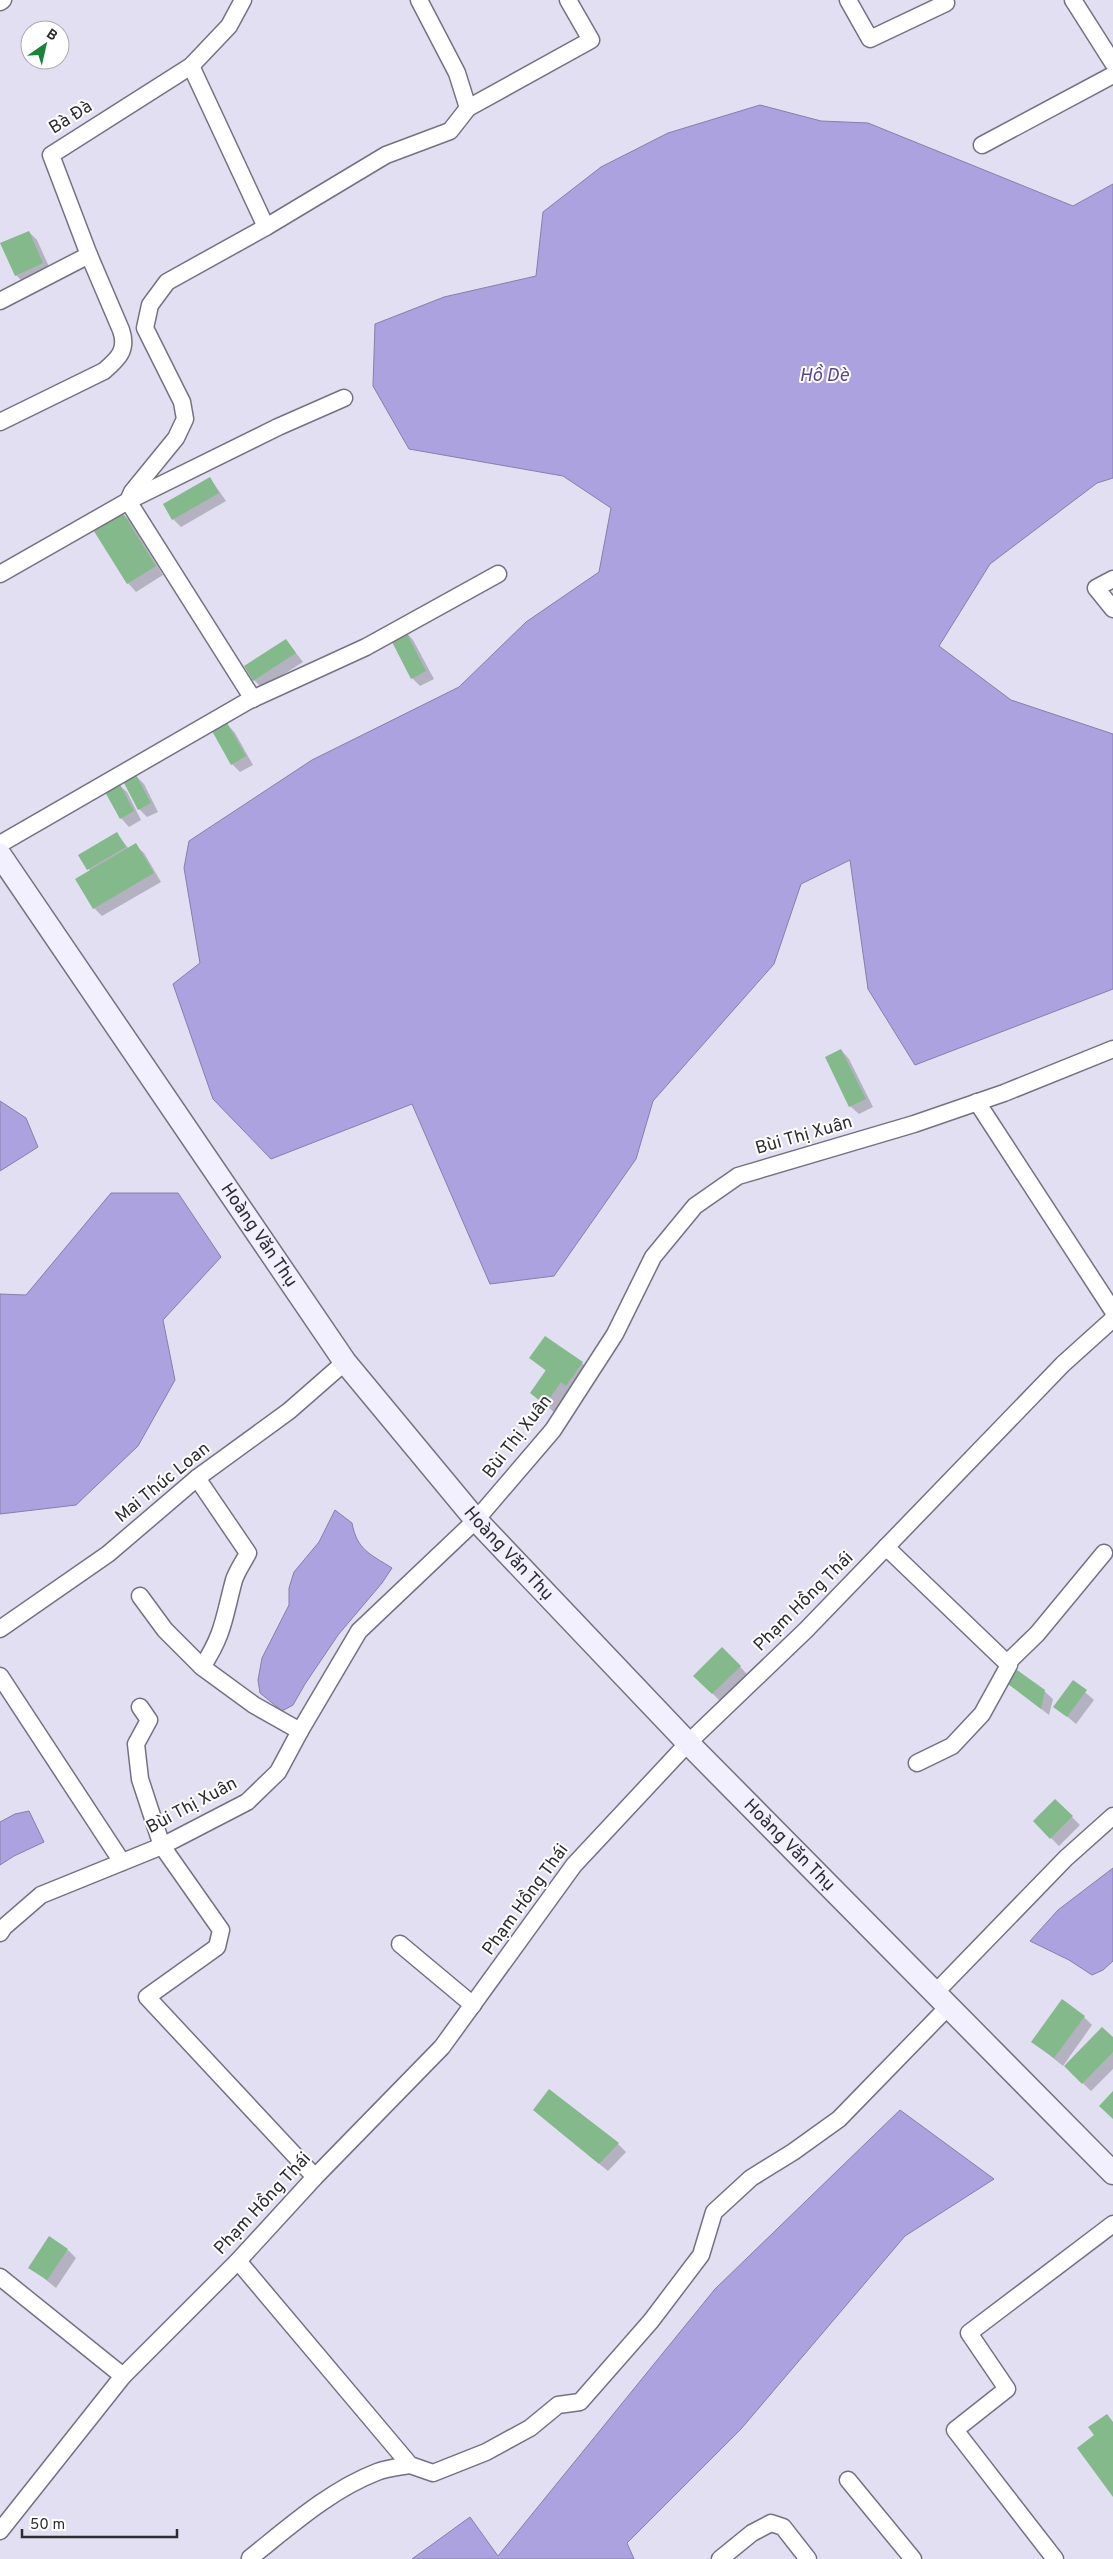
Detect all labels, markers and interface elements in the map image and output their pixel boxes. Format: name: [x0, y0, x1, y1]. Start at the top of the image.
north arrow: [20, 20, 70, 70]
text: B: [43, 26, 60, 45]
street label: Bà Đà: [45, 96, 97, 140]
water label: Hồ Dè: [799, 364, 849, 388]
street label: Bùi Thị Xuân: [753, 1111, 855, 1161]
street label: Hoàng Văn Thụ: [215, 1179, 302, 1292]
street label: Bùi Thị Xuân: [478, 1391, 558, 1483]
street label: Mai Thúc Loan: [111, 1438, 215, 1528]
street label: Hoàng Văn Thụ: [458, 1502, 558, 1605]
street label: Phạm Hồng Thái: [748, 1546, 859, 1657]
street label: Bùi Thị Xuân: [142, 1772, 242, 1840]
street label: Hoàng Văn Thụ: [738, 1794, 840, 1896]
street label: Phạm Hồng Thái: [477, 1839, 574, 1960]
street label: Phạm Hồng Thái: [209, 2147, 317, 2260]
scale bar: [22, 2506, 178, 2538]
text: 50 m: [30, 2516, 65, 2535]

